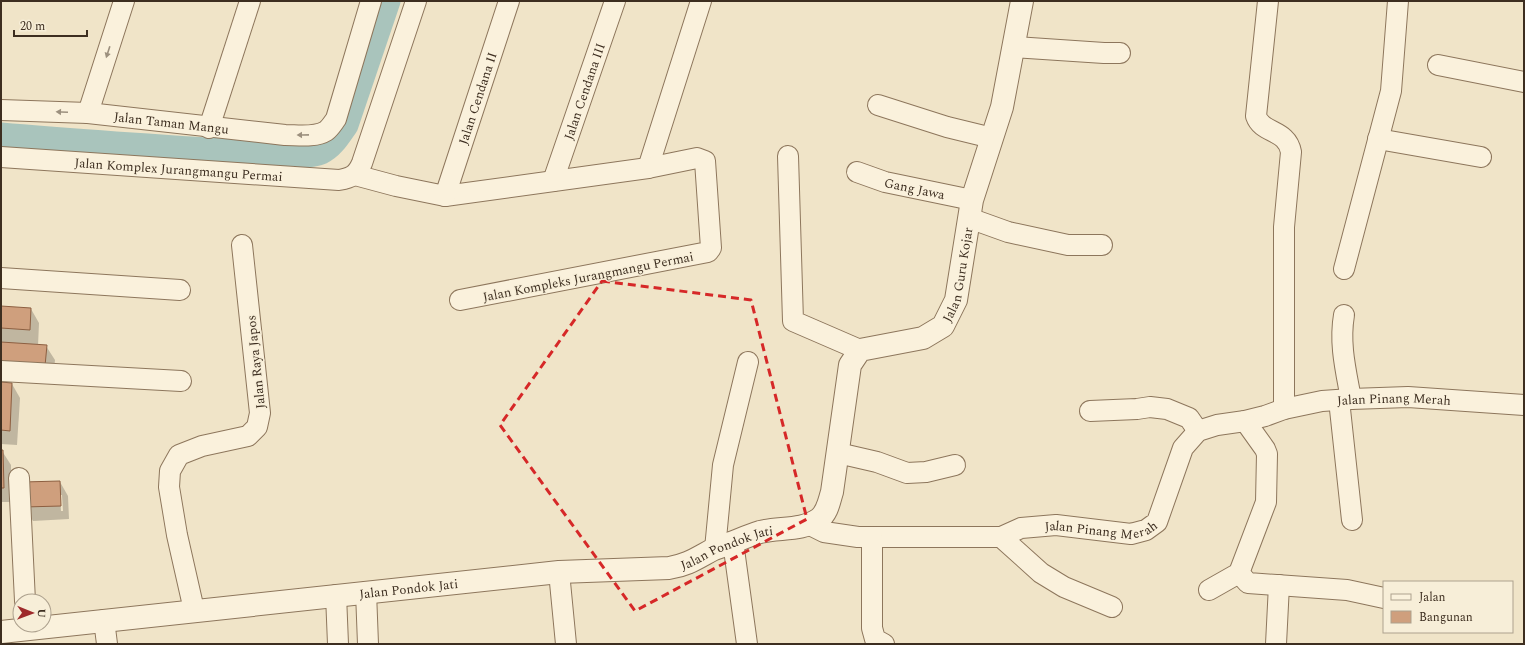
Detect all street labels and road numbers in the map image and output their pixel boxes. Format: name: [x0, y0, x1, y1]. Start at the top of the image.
street label: Jalan Cendana III: [559, 40, 611, 143]
street label: Jalan Cendana II: [454, 50, 503, 147]
street label: Jalan Taman Mangu: [113, 107, 230, 140]
street label: Jalan Komplex Jurangmangu Permai: [74, 153, 283, 187]
street label: Gang Jawa: [882, 173, 947, 205]
street label: Jalan Guru Kojar: [938, 226, 978, 326]
street label: Jalan Kompleks Jurangmangu Permai: [481, 247, 695, 307]
street label: Jalan Raya Japos: [241, 314, 271, 410]
street label: Jalan Pinang Merah: [1336, 388, 1452, 411]
street label: Jalan Pinang Merah: [1044, 516, 1162, 545]
street label: Jalan Pondok Jati: [678, 521, 774, 576]
street label: Jalan Pondok Jati: [358, 574, 459, 604]

